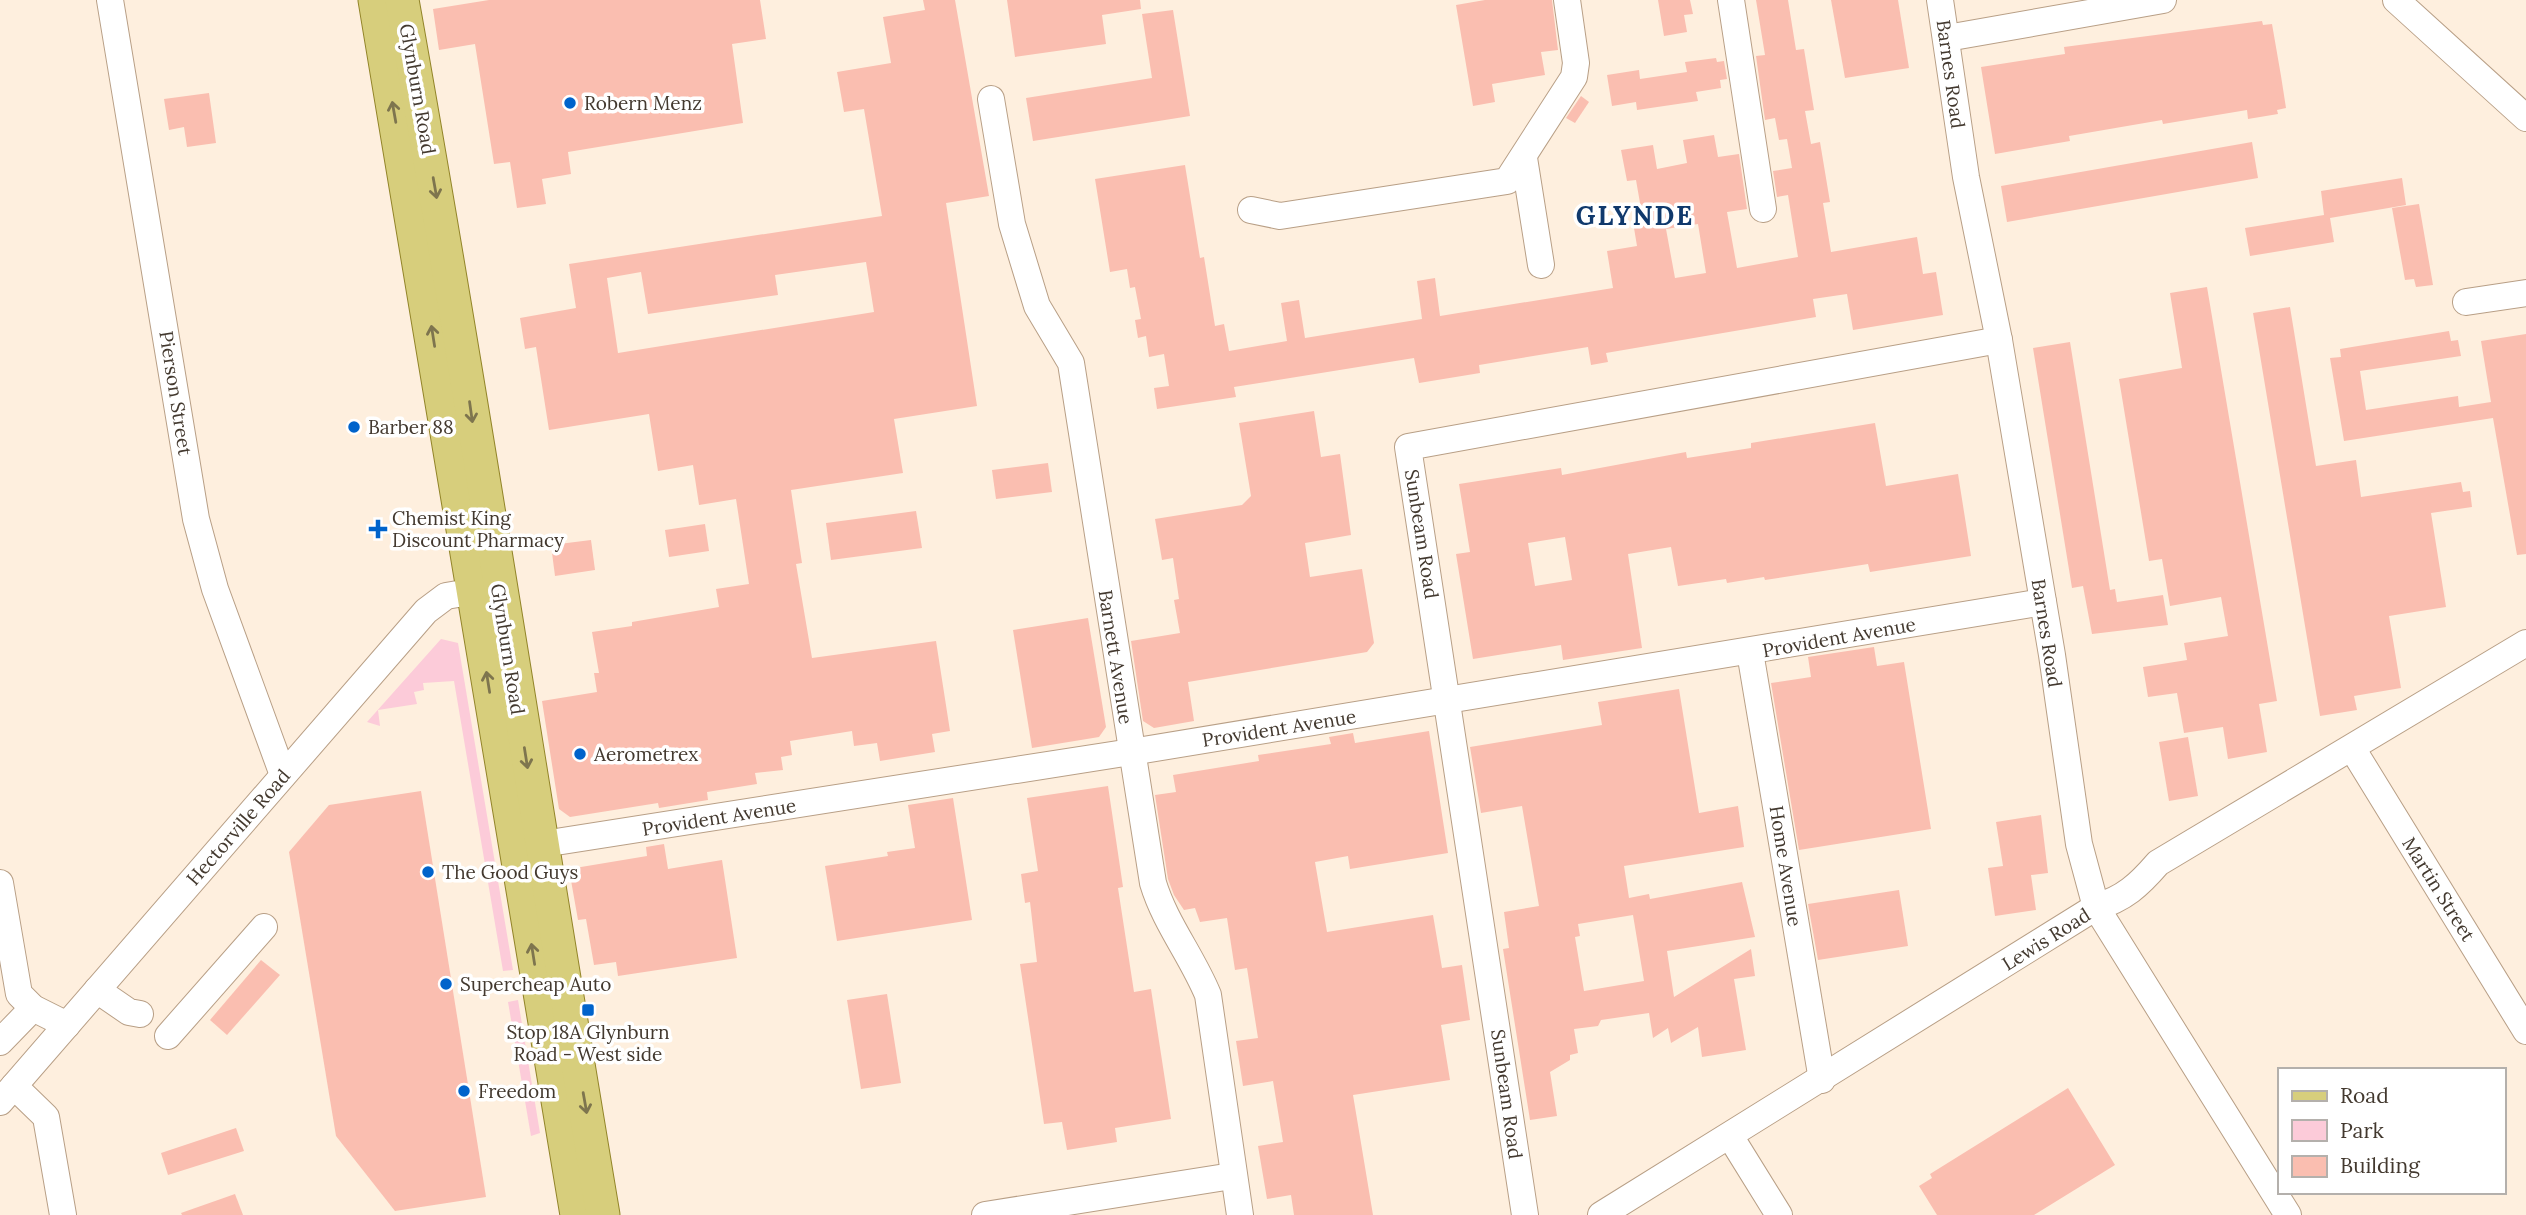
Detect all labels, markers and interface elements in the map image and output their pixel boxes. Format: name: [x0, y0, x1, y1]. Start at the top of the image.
street label: Barnes Road: [1931, 18, 1971, 130]
street label: Glynburn Road: [395, 22, 441, 156]
place label: Robern Menz: [584, 91, 702, 115]
marker: Robern Menz: [562, 95, 578, 111]
one-way arrow: [387, 101, 400, 124]
one-way arrow: [429, 176, 442, 199]
district label: GLYNDE: [1576, 199, 1694, 232]
one-way arrow: [426, 325, 439, 348]
street label: Pierson Street: [154, 329, 198, 458]
one-way arrow: [465, 400, 478, 423]
place label: Barber 88: [368, 415, 454, 439]
marker: Barber 88: [346, 419, 362, 435]
street label: Sunbeam Road: [1400, 468, 1444, 600]
place label: Chemist King Discount Pharmacy: [392, 506, 564, 552]
marker: Chemist King Discount Pharmacy: [370, 521, 386, 537]
street label: Barnes Road: [2027, 577, 2067, 689]
street label: Glynburn Road: [486, 582, 530, 716]
street label: Barnett Avenue: [1094, 588, 1138, 726]
street label: Provident Avenue: [1760, 612, 1918, 662]
one-way arrow: [481, 671, 494, 693]
street label: Provident Avenue: [1200, 704, 1358, 752]
place label: Aerometrex: [593, 742, 698, 766]
one-way arrow: [520, 746, 533, 769]
marker: Aerometrex: [572, 746, 588, 762]
street label: Hectorville Road: [181, 764, 295, 890]
street label: Provident Avenue: [640, 793, 798, 841]
street label: Home Avenue: [1765, 804, 1807, 928]
street label: Martin Street: [2397, 832, 2481, 946]
place label: The Good Guys: [442, 860, 579, 884]
marker: The Good Guys: [420, 864, 436, 880]
street label: Lewis Road: [1997, 902, 2095, 976]
one-way arrow: [526, 943, 539, 966]
place label: Supercheap Auto: [460, 972, 611, 996]
marker: Supercheap Auto: [438, 976, 454, 992]
marker: Stop 18A Glynburn Road - West side: [580, 1002, 596, 1018]
place label: Stop 18A Glynburn Road - West side: [506, 1020, 670, 1066]
street label: Sunbeam Road: [1486, 1028, 1528, 1160]
legend: [2278, 1068, 2505, 1194]
place label: Freedom: [478, 1079, 556, 1103]
text: Road: [2340, 1082, 2389, 1109]
marker: Freedom: [456, 1083, 472, 1099]
one-way arrow: [578, 1091, 592, 1114]
text: Park: [2340, 1117, 2384, 1144]
text: Building: [2340, 1152, 2420, 1179]

